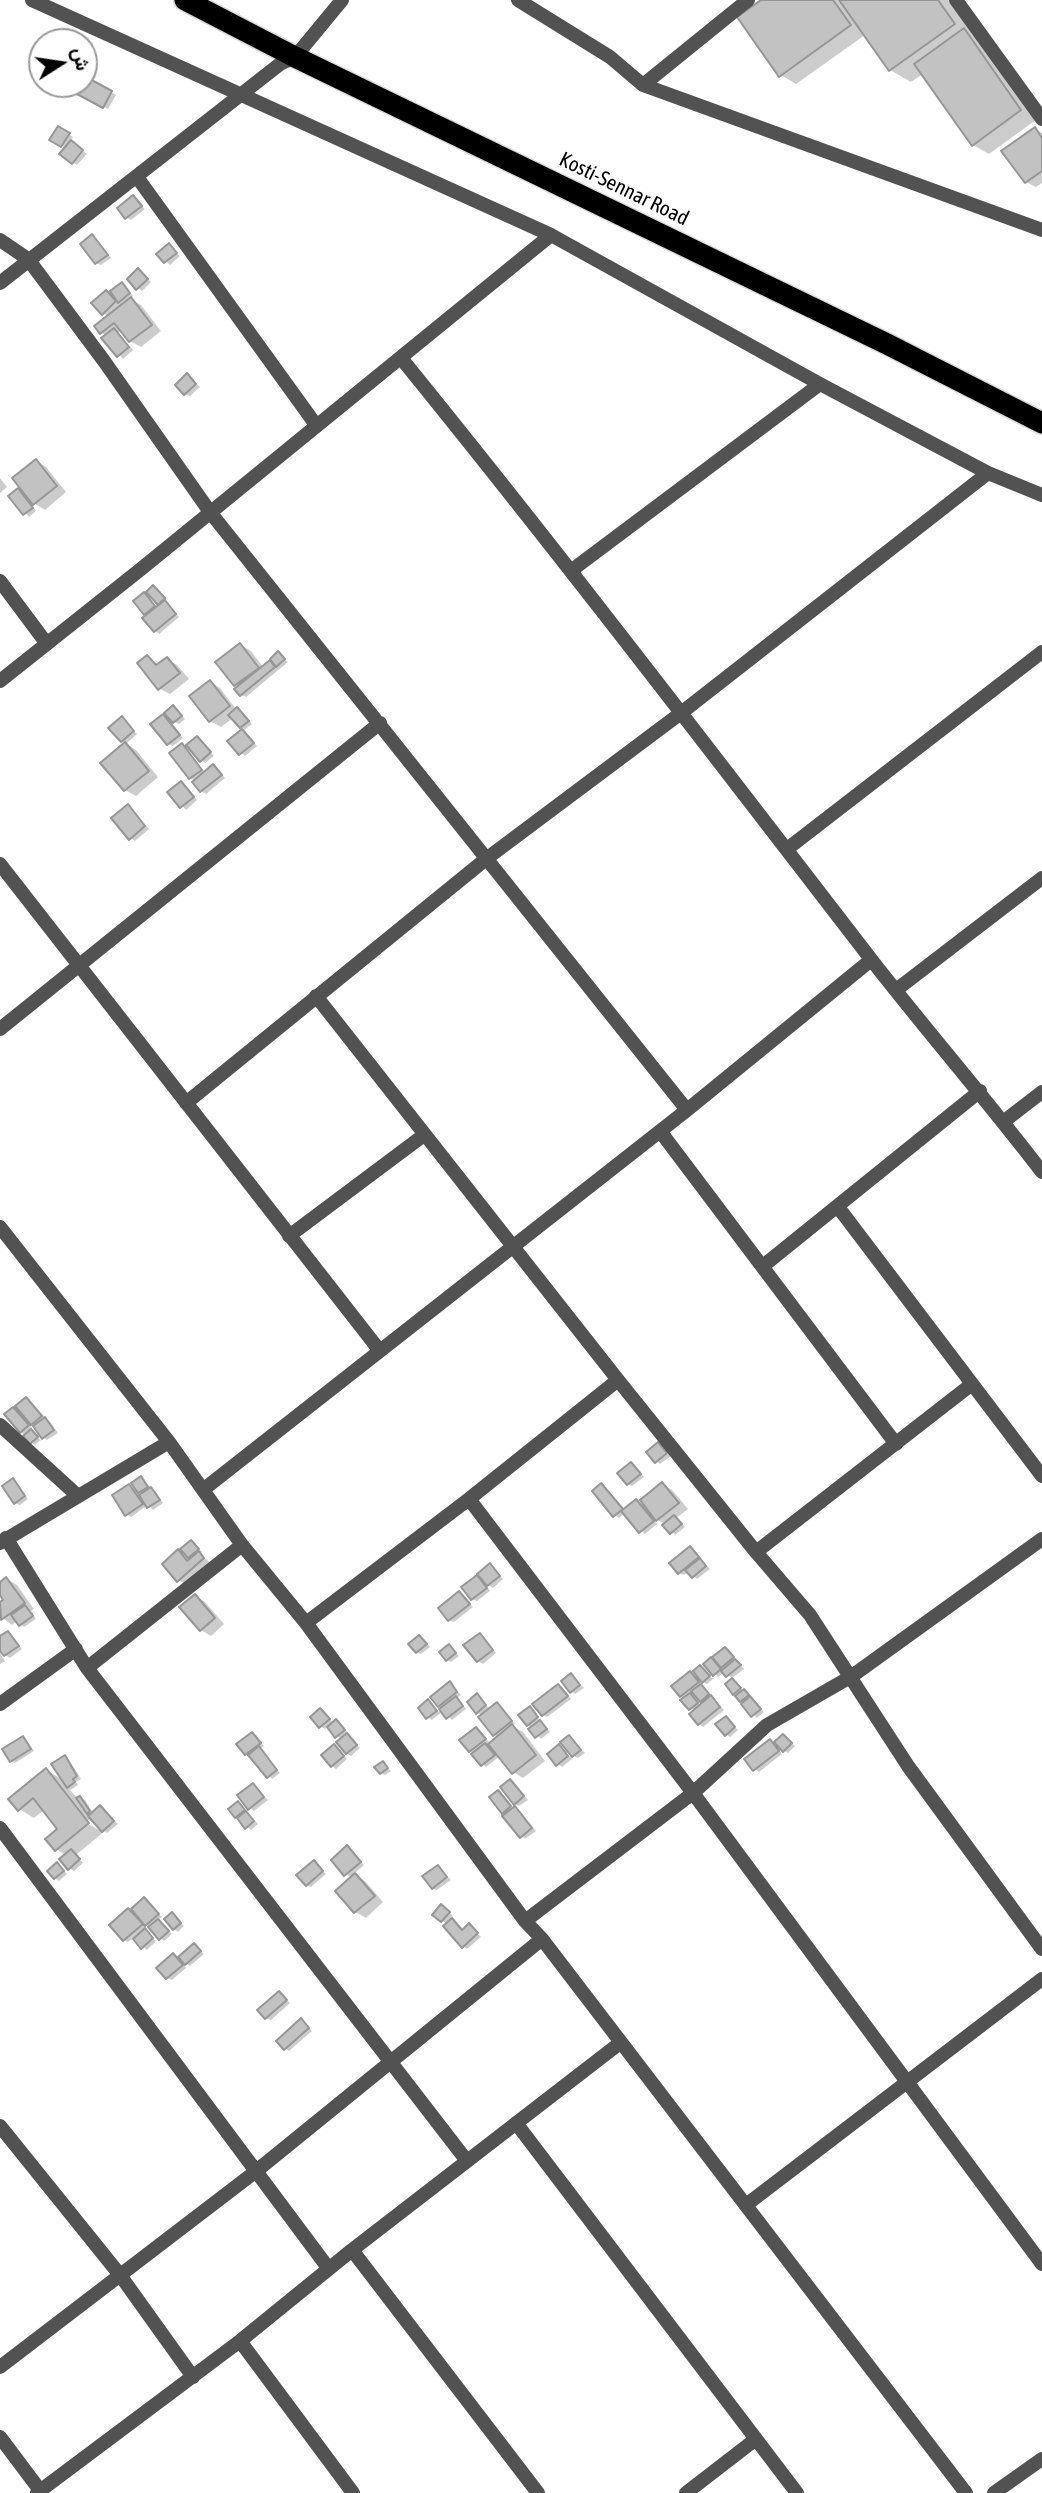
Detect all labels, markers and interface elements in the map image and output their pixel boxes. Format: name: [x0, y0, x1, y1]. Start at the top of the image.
north arrow: [28, 28, 98, 98]
text: ش: [68, 46, 95, 73]
street label: Kosti-Sennar Road: [555, 147, 693, 231]

